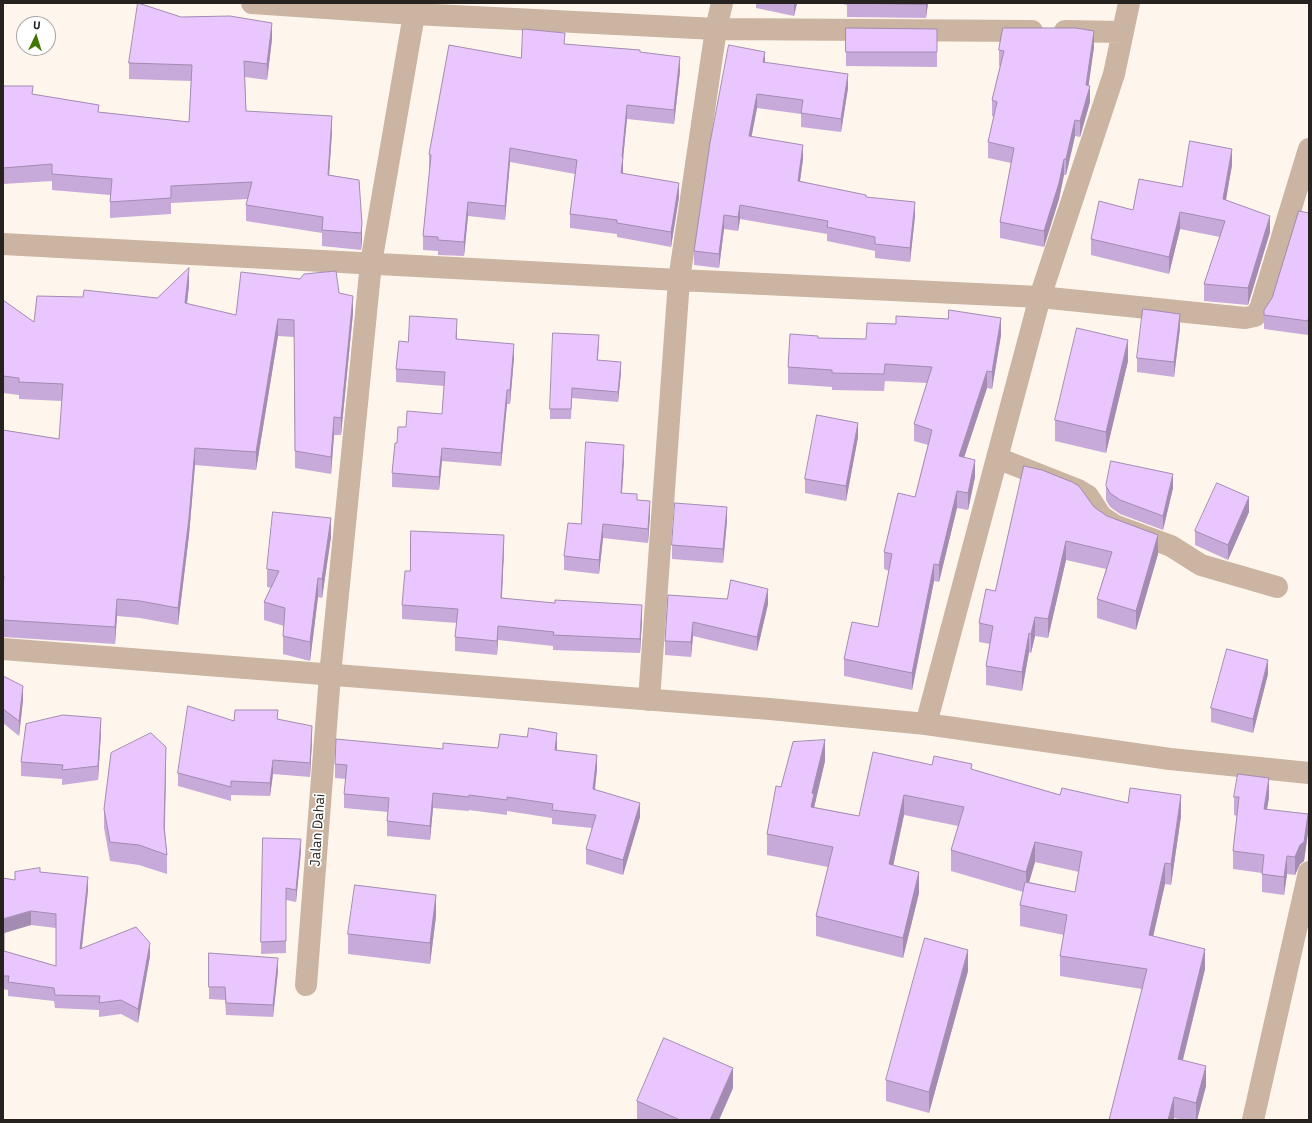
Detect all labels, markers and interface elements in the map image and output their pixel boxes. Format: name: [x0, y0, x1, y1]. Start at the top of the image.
north arrow: [16, 16, 56, 56]
text: U: [32, 18, 41, 32]
street label: Jalan Dahai: [307, 793, 329, 867]

